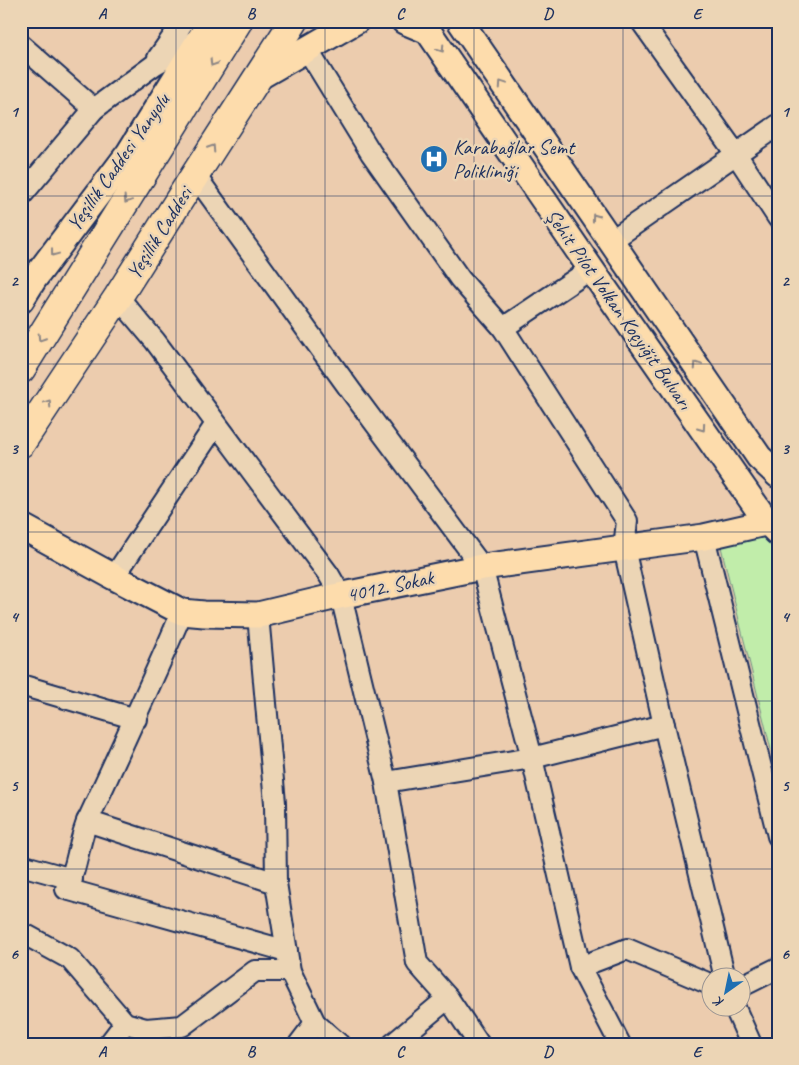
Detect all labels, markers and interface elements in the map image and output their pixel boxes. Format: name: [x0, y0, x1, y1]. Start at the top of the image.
text: A: [98, 4, 108, 24]
text: B: [247, 4, 257, 24]
text: C: [396, 4, 406, 24]
text: D: [543, 4, 554, 24]
text: E: [693, 4, 704, 24]
one-way arrow: [435, 43, 444, 53]
one-way arrow: [209, 57, 219, 66]
one-way arrow: [499, 80, 508, 89]
street label: Yeşillik Caddesi Yanyolu: [61, 88, 175, 236]
text: 1: [10, 102, 19, 122]
text: 1: [781, 102, 790, 122]
place label: Karabağlar Semt Polikliniği: [453, 134, 576, 184]
hospital icon: Karabağlar Semt Polikliniği: [419, 144, 449, 174]
one-way arrow: [206, 145, 215, 154]
street label: Yeşillik Caddesi: [121, 182, 197, 284]
one-way arrow: [123, 195, 133, 204]
street label: Şehit Pilot Volkan Koçyiğit Bulvarı: [540, 204, 699, 415]
one-way arrow: [592, 213, 601, 223]
one-way arrow: [51, 247, 60, 257]
text: 2: [10, 271, 19, 291]
text: 2: [781, 271, 790, 291]
one-way arrow: [37, 333, 47, 342]
one-way arrow: [694, 362, 703, 371]
one-way arrow: [42, 399, 51, 409]
one-way arrow: [696, 422, 705, 432]
text: 3: [10, 439, 19, 459]
text: 3: [781, 439, 790, 459]
street label: 4012. Sokak: [344, 564, 437, 608]
text: 4: [10, 607, 19, 627]
text: 4: [781, 607, 790, 627]
text: 5: [11, 776, 20, 796]
text: 5: [782, 776, 791, 796]
text: 6: [10, 944, 19, 964]
text: 6: [781, 944, 790, 964]
north arrow: [702, 968, 752, 1018]
text: K: [709, 992, 727, 1012]
text: A: [98, 1042, 108, 1062]
text: B: [247, 1042, 257, 1062]
text: C: [396, 1042, 406, 1062]
text: D: [543, 1042, 554, 1062]
text: E: [693, 1042, 704, 1062]

